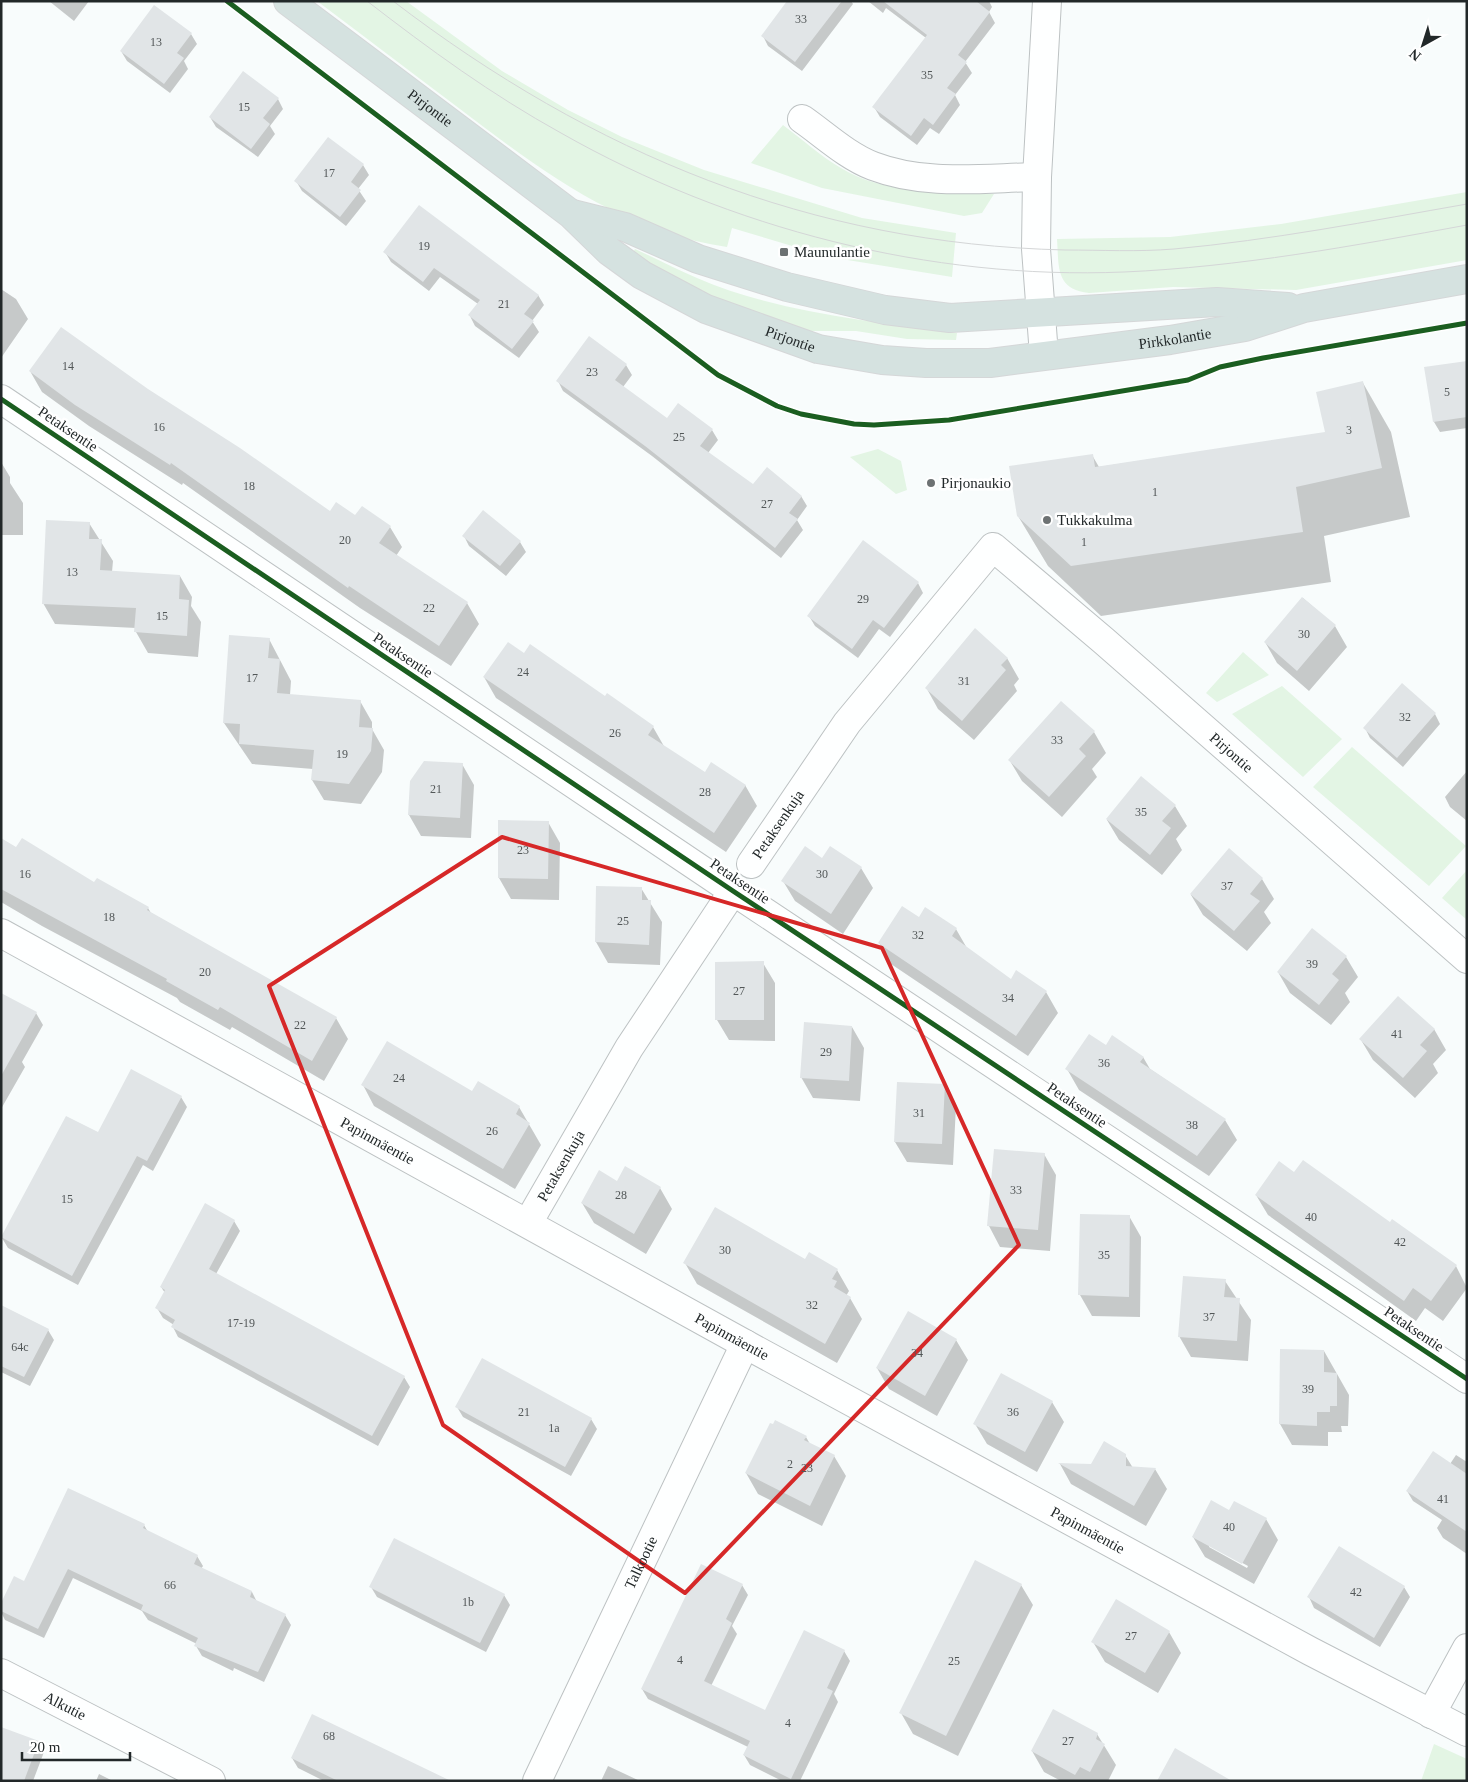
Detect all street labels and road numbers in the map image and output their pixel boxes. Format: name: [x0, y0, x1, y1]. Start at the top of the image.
street label: Pirjontie: [405, 86, 456, 130]
street label: Pirjontie: [763, 323, 818, 355]
street label: Pirkkolantie: [1138, 325, 1213, 352]
street label: Petaksentie: [35, 403, 101, 455]
street label: Petaksentie: [370, 629, 436, 681]
street label: Pirjontie: [1207, 730, 1256, 776]
street label: Petaksenkuja: [749, 787, 807, 862]
street label: Petaksentie: [707, 855, 773, 907]
street label: Petaksentie: [1044, 1079, 1110, 1131]
street label: Papinmäentie: [338, 1114, 417, 1168]
street label: Petaksenkuja: [534, 1127, 588, 1204]
street label: Petaksentie: [1381, 1303, 1447, 1355]
street label: Papinmäentie: [692, 1310, 772, 1364]
street label: Papinmäentie: [1048, 1504, 1128, 1557]
street label: Talkootie: [622, 1533, 661, 1591]
street label: Alkutie: [41, 1689, 89, 1723]

